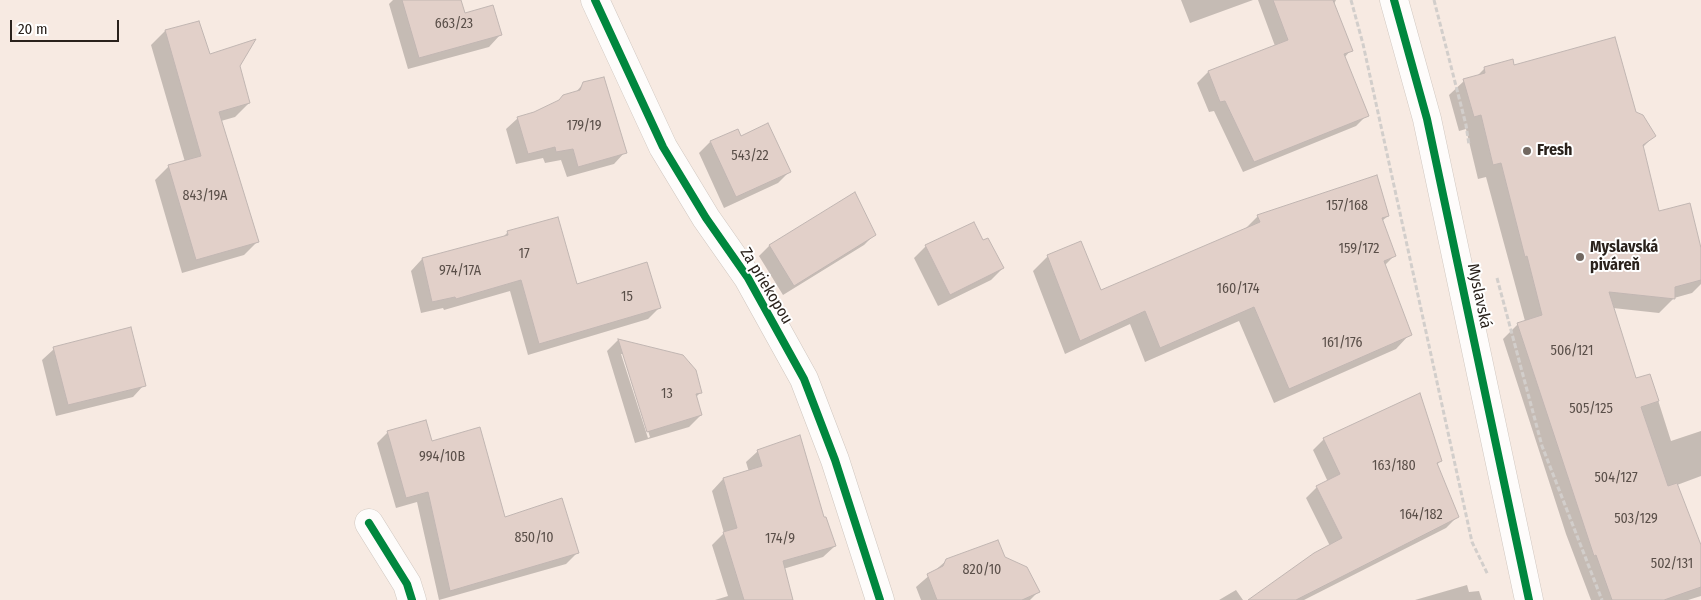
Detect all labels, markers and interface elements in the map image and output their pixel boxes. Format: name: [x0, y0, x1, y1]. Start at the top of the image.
scale bar: [12, 10, 121, 42]
house number: 663/23: [435, 16, 473, 32]
text: 20 m: [18, 20, 48, 38]
house number: 179/19: [566, 118, 602, 134]
place label: Fresh: [1537, 141, 1572, 161]
marker: Fresh: [1521, 145, 1533, 157]
house number: 543/22: [731, 148, 769, 164]
house number: 843/19A: [183, 188, 227, 204]
house number: 157/168: [1326, 198, 1368, 214]
place label: Myslavská piváreň: [1590, 238, 1658, 276]
house number: 159/172: [1339, 241, 1379, 257]
street label: Za priekopou: [736, 244, 796, 328]
house number: 17: [518, 246, 530, 262]
marker: Myslavská piváreň: [1574, 251, 1586, 263]
street label: Myslavská: [1463, 262, 1495, 330]
house number: 974/17A: [439, 263, 481, 279]
house number: 160/174: [1217, 281, 1259, 297]
house number: 15: [621, 289, 633, 305]
house number: 161/176: [1322, 335, 1362, 351]
house number: 506/121: [1551, 343, 1593, 359]
house number: 13: [661, 386, 673, 402]
house number: 505/125: [1569, 401, 1613, 417]
house number: 994/10B: [419, 449, 465, 465]
house number: 163/180: [1372, 458, 1416, 474]
house number: 504/127: [1594, 470, 1638, 486]
house number: 164/182: [1399, 507, 1443, 523]
house number: 503/129: [1614, 511, 1658, 527]
house number: 850/10: [514, 530, 554, 546]
house number: 174/9: [765, 531, 795, 547]
house number: 502/131: [1651, 556, 1693, 572]
house number: 820/10: [963, 562, 1001, 578]

